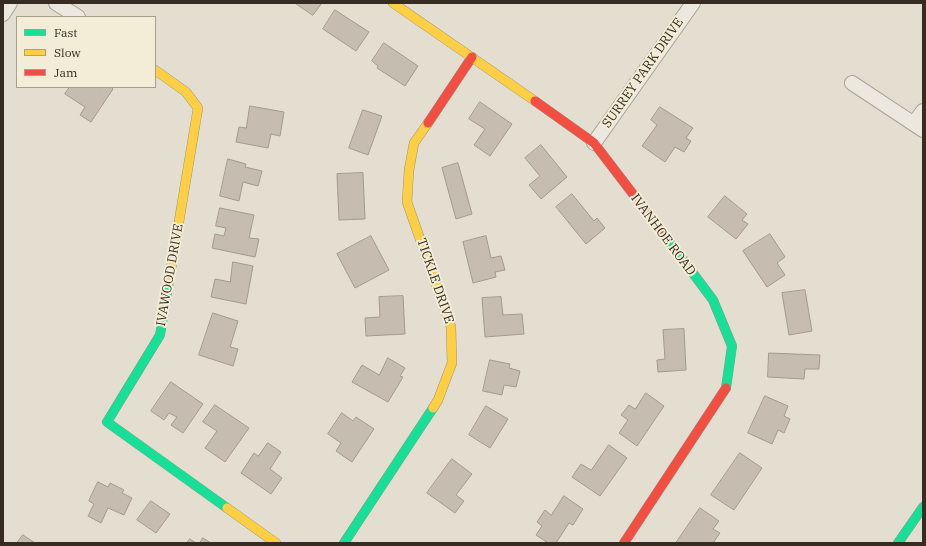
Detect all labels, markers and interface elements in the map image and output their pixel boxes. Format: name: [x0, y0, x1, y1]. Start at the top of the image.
street label: SURREY PARK DRIVE: [599, 15, 687, 131]
legend: [16, 16, 156, 88]
text: Fast: [54, 25, 78, 40]
text: Slow: [54, 45, 81, 60]
text: Jam: [54, 65, 77, 80]
street label: IVANHOE ROAD: [627, 191, 699, 279]
street label: IVAWOOD DRIVE: [153, 223, 187, 327]
street label: TICKLE DRIVE: [413, 236, 457, 326]

